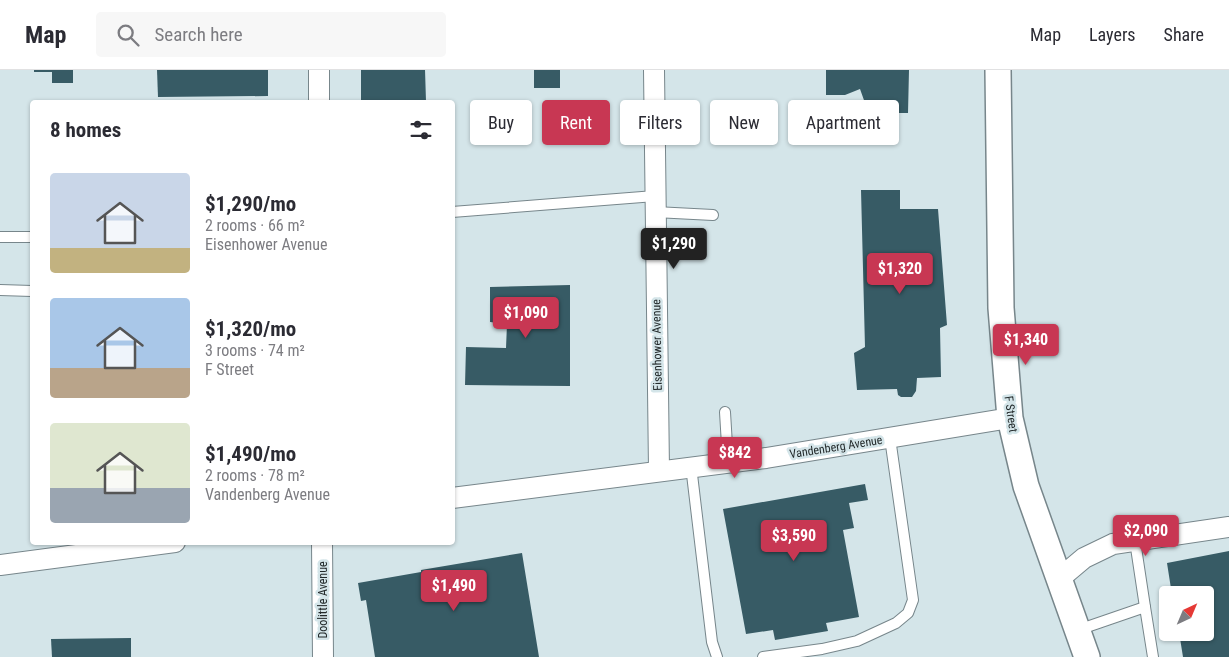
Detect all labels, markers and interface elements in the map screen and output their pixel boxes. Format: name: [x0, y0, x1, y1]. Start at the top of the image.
search box: [96, 12, 446, 57]
text: Map: [25, 21, 66, 49]
icon: search: [114, 21, 142, 49]
text: Search here: [154, 23, 243, 46]
text: Map: [1030, 24, 1061, 45]
text: Layers: [1089, 24, 1136, 45]
text: Share: [1164, 24, 1204, 45]
chip: Buy: [470, 100, 532, 145]
chip: Rent: [542, 100, 610, 145]
chip: Filters: [620, 100, 700, 145]
chip: New: [710, 100, 778, 145]
chip: Apartment: [788, 100, 899, 145]
icon: filters: [407, 116, 435, 144]
text: 8 homes: [50, 118, 121, 142]
text: $1,290/mo: [205, 192, 296, 216]
icon: home: [90, 193, 150, 253]
text: 2 rooms · 66 m²: [205, 216, 305, 235]
pin: $1,290: [633, 228, 715, 270]
text: $1,290: [652, 234, 696, 253]
text: Eisenhower Avenue: [205, 235, 327, 254]
pin: $1,320: [859, 252, 941, 295]
text: $1,320: [878, 259, 922, 278]
pin: $1,090: [485, 296, 567, 339]
street label: Eisenhower Avenue: [649, 299, 665, 391]
text: $1,090: [504, 303, 548, 322]
text: $1,320/mo: [205, 317, 296, 341]
icon: home: [90, 318, 150, 378]
pin: $1,340: [985, 324, 1067, 366]
text: $1,340: [1004, 330, 1048, 349]
text: 3 rooms · 74 m²: [205, 341, 305, 360]
text: F Street: [205, 360, 254, 379]
street label: F Street: [1002, 395, 1021, 434]
street label: Vandenberg Avenue: [789, 433, 884, 461]
pin: $842: [705, 436, 765, 479]
text: $1,490/mo: [205, 442, 296, 466]
icon: home: [90, 443, 150, 503]
text: $842: [719, 443, 751, 462]
text: 2 rooms · 78 m²: [205, 466, 305, 485]
text: Vandenberg Avenue: [205, 485, 330, 504]
pin: $2,090: [1105, 514, 1187, 557]
pin: $3,590: [753, 520, 835, 562]
text: $2,090: [1124, 521, 1168, 540]
text: $3,590: [772, 526, 816, 545]
street label: Doolittle Avenue: [316, 561, 330, 639]
pin: $1,490: [413, 570, 495, 612]
text: $1,490: [432, 576, 476, 595]
north arrow: [1159, 586, 1214, 641]
map controls: [1159, 586, 1214, 641]

